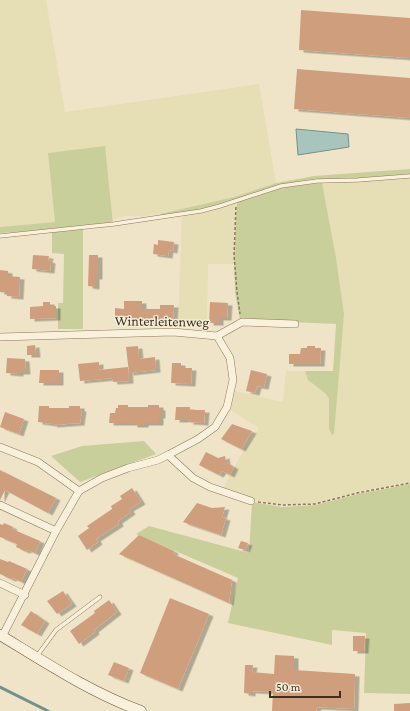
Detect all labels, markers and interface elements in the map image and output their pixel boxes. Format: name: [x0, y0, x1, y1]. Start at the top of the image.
street label: Winterleitenweg: [115, 312, 209, 330]
scale bar: [270, 673, 340, 699]
text: 50 m: [276, 680, 301, 694]

